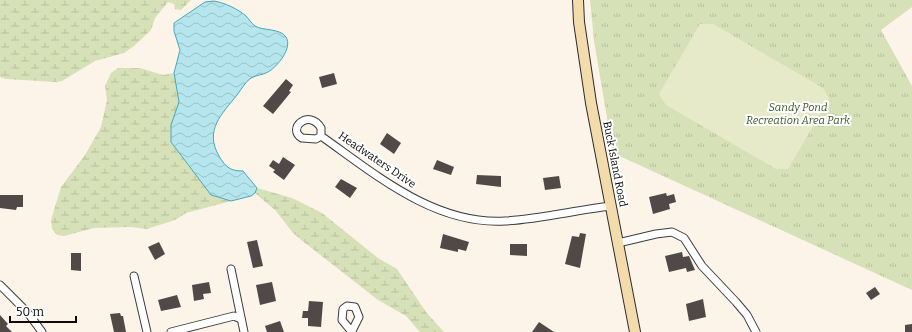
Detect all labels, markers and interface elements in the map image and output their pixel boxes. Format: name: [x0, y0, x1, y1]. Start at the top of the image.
park label: Sandy Pond Recreation Area Park: [746, 101, 851, 127]
street label: Buck Island Road: [600, 120, 630, 208]
street label: Headwaters Drive: [336, 129, 418, 191]
scale bar: [10, 298, 76, 324]
text: 50 m: [16, 305, 45, 319]

